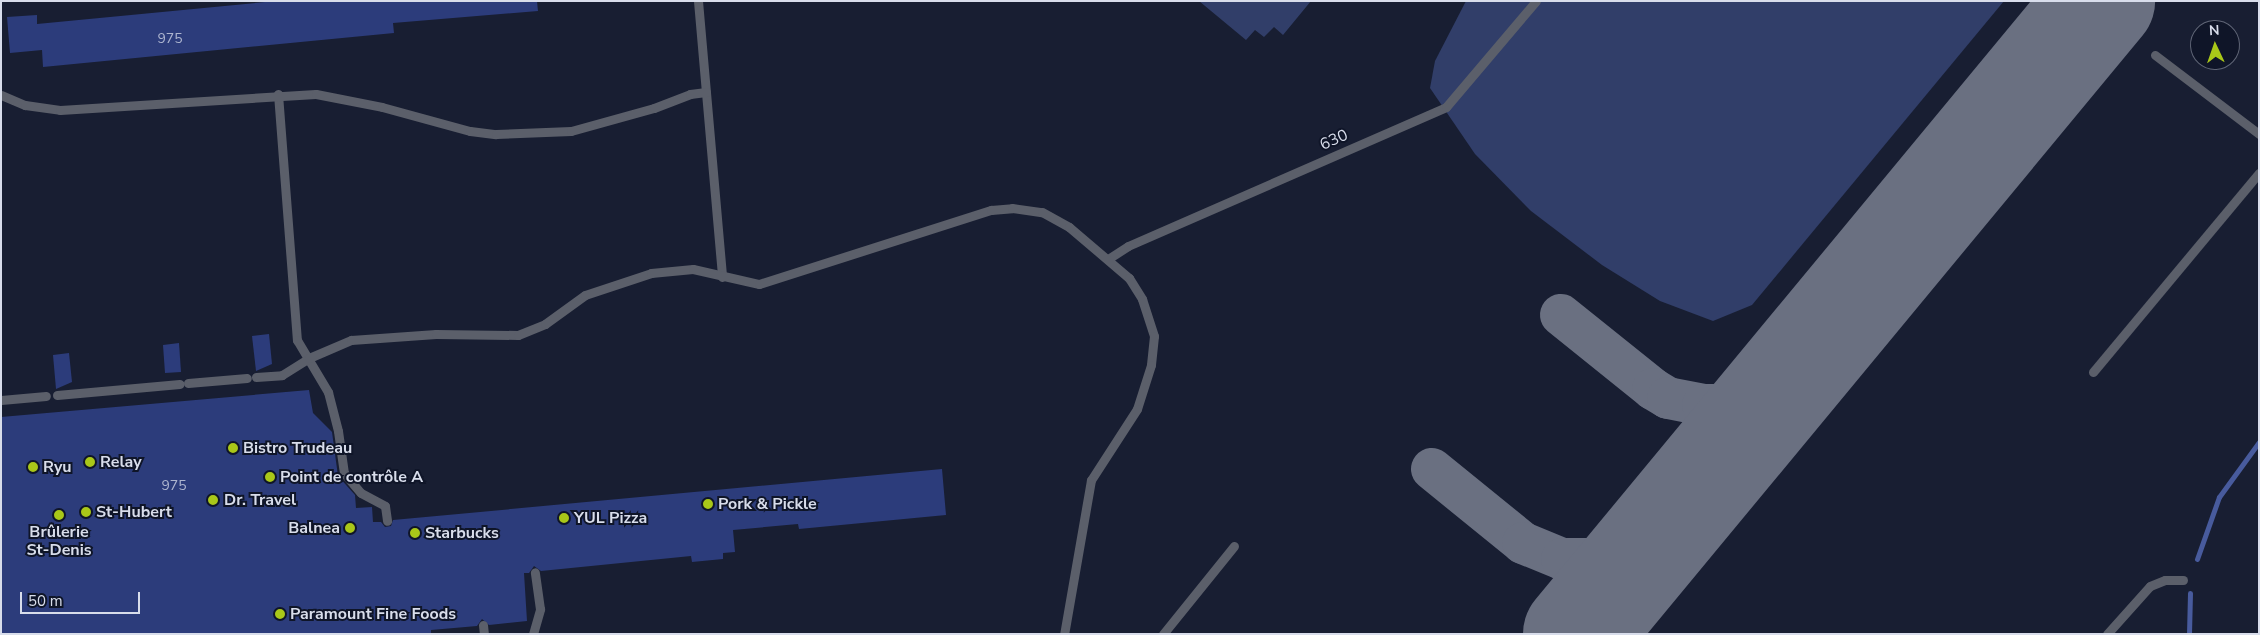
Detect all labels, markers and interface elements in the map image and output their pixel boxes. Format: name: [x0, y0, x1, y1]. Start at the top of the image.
north arrow: [2190, 20, 2240, 70]
text: N: [2209, 21, 2220, 40]
house number: 975: [157, 31, 183, 47]
street label: 630: [1317, 125, 1351, 155]
place label: Bistro Trudeau: [243, 438, 352, 458]
marker: Bistro Trudeau: [227, 442, 239, 454]
place label: Relay: [100, 452, 142, 472]
marker: Relay: [84, 456, 96, 468]
place label: Ryu: [43, 457, 72, 477]
marker: Ryu: [27, 461, 39, 473]
place label: Point de contrôle A: [280, 467, 423, 487]
marker: Point de contrôle A: [264, 471, 276, 483]
house number: 975: [161, 478, 187, 494]
place label: Dr. Travel: [224, 490, 296, 510]
marker: Dr. Travel: [206, 493, 220, 507]
place label: Pork & Pickle: [718, 494, 817, 514]
marker: Pork & Pickle: [702, 498, 714, 510]
place label: St-Hubert: [96, 502, 172, 522]
marker: St-Hubert: [80, 506, 92, 518]
place label: YUL Pizza: [574, 508, 647, 528]
marker: Brûlerie St-Denis: [53, 509, 65, 521]
marker: YUL Pizza: [558, 512, 570, 524]
place label: Balnea: [288, 518, 340, 538]
place label: Brûlerie St-Denis: [26, 522, 92, 560]
marker: Balnea: [344, 522, 356, 534]
place label: Starbucks: [425, 523, 499, 543]
marker: Starbucks: [409, 527, 421, 539]
scale bar: [22, 582, 142, 614]
text: 50 m: [28, 591, 63, 611]
place label: Paramount Fine Foods: [290, 604, 456, 624]
marker: Paramount Fine Foods: [274, 608, 286, 620]

